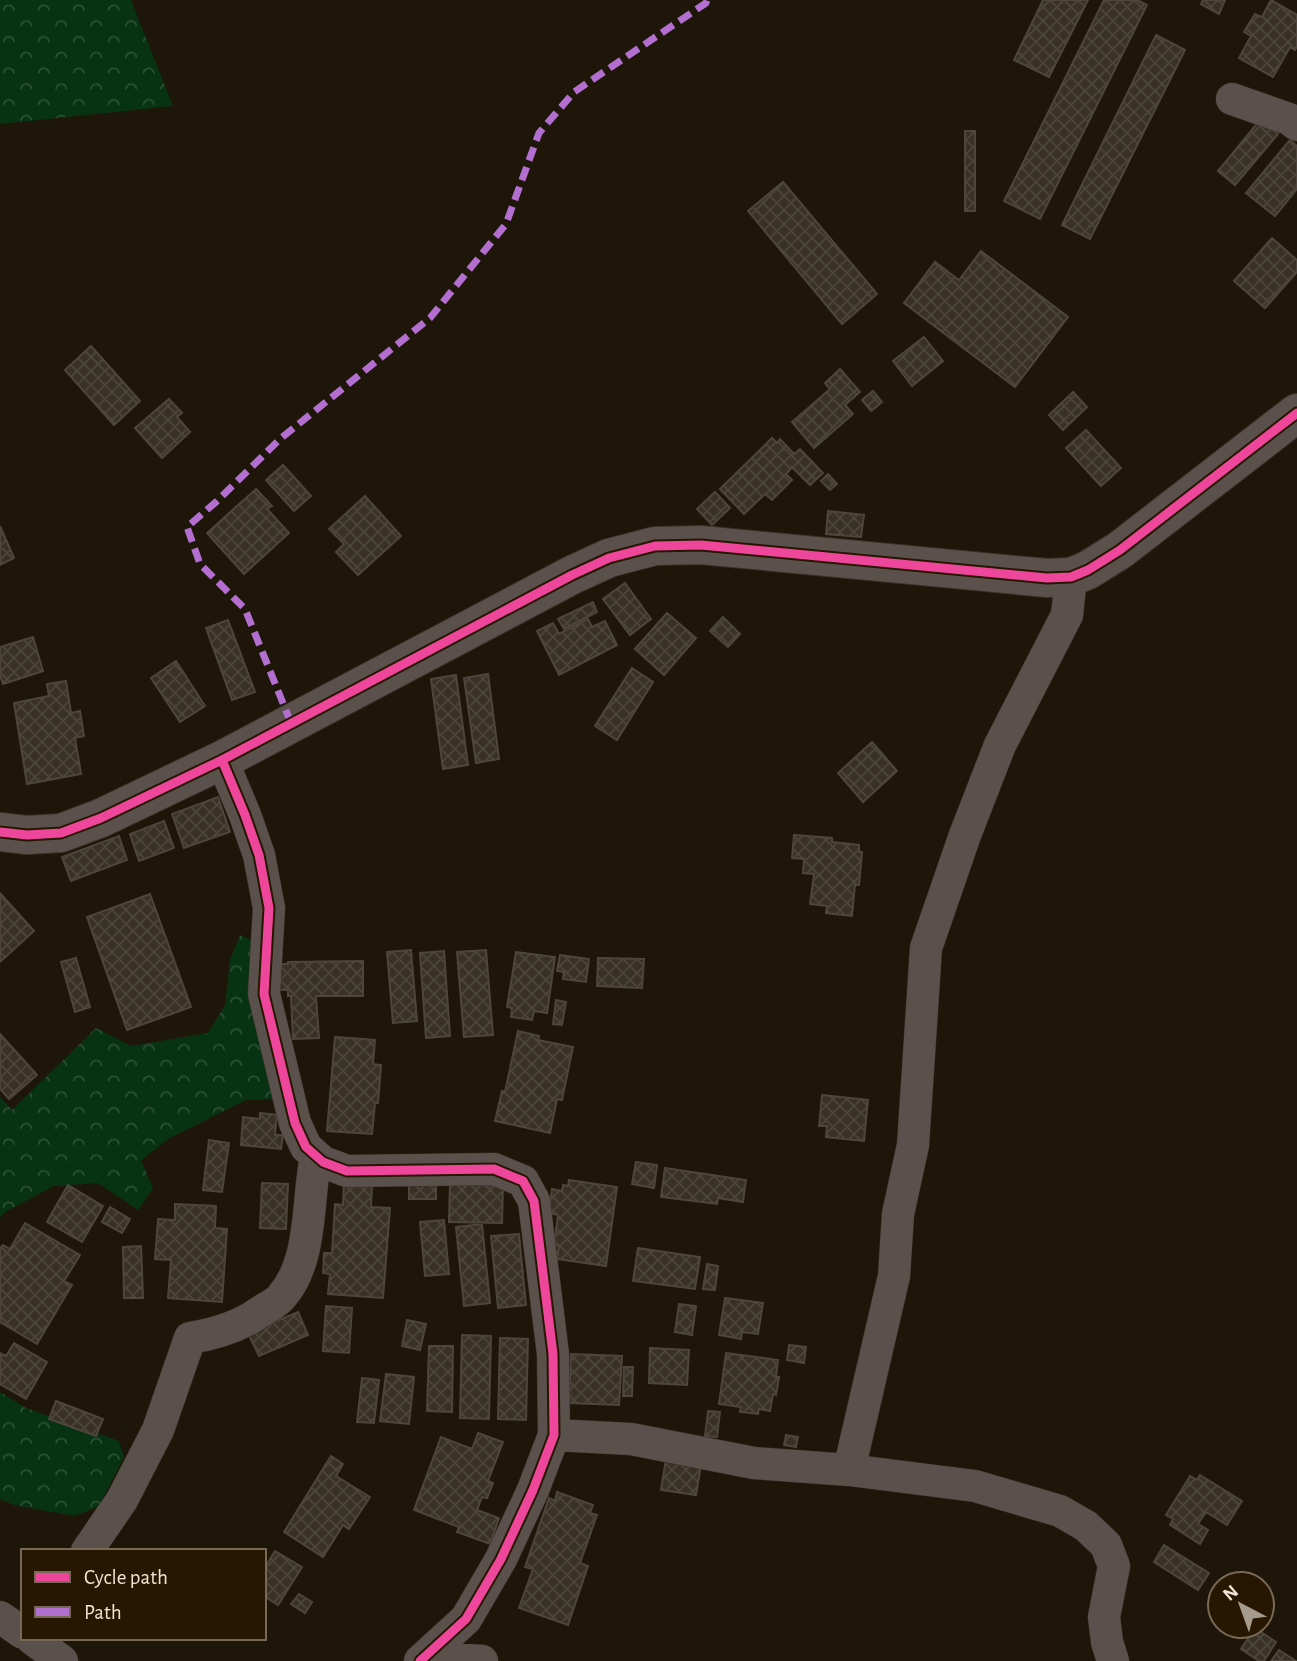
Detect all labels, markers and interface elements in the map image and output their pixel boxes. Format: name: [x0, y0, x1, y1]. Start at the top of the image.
legend: [21, 1549, 266, 1640]
text: Cycle path: [84, 1567, 168, 1588]
north arrow: [1206, 1570, 1276, 1640]
text: N: [1220, 1582, 1242, 1605]
text: Path: [84, 1602, 122, 1623]

